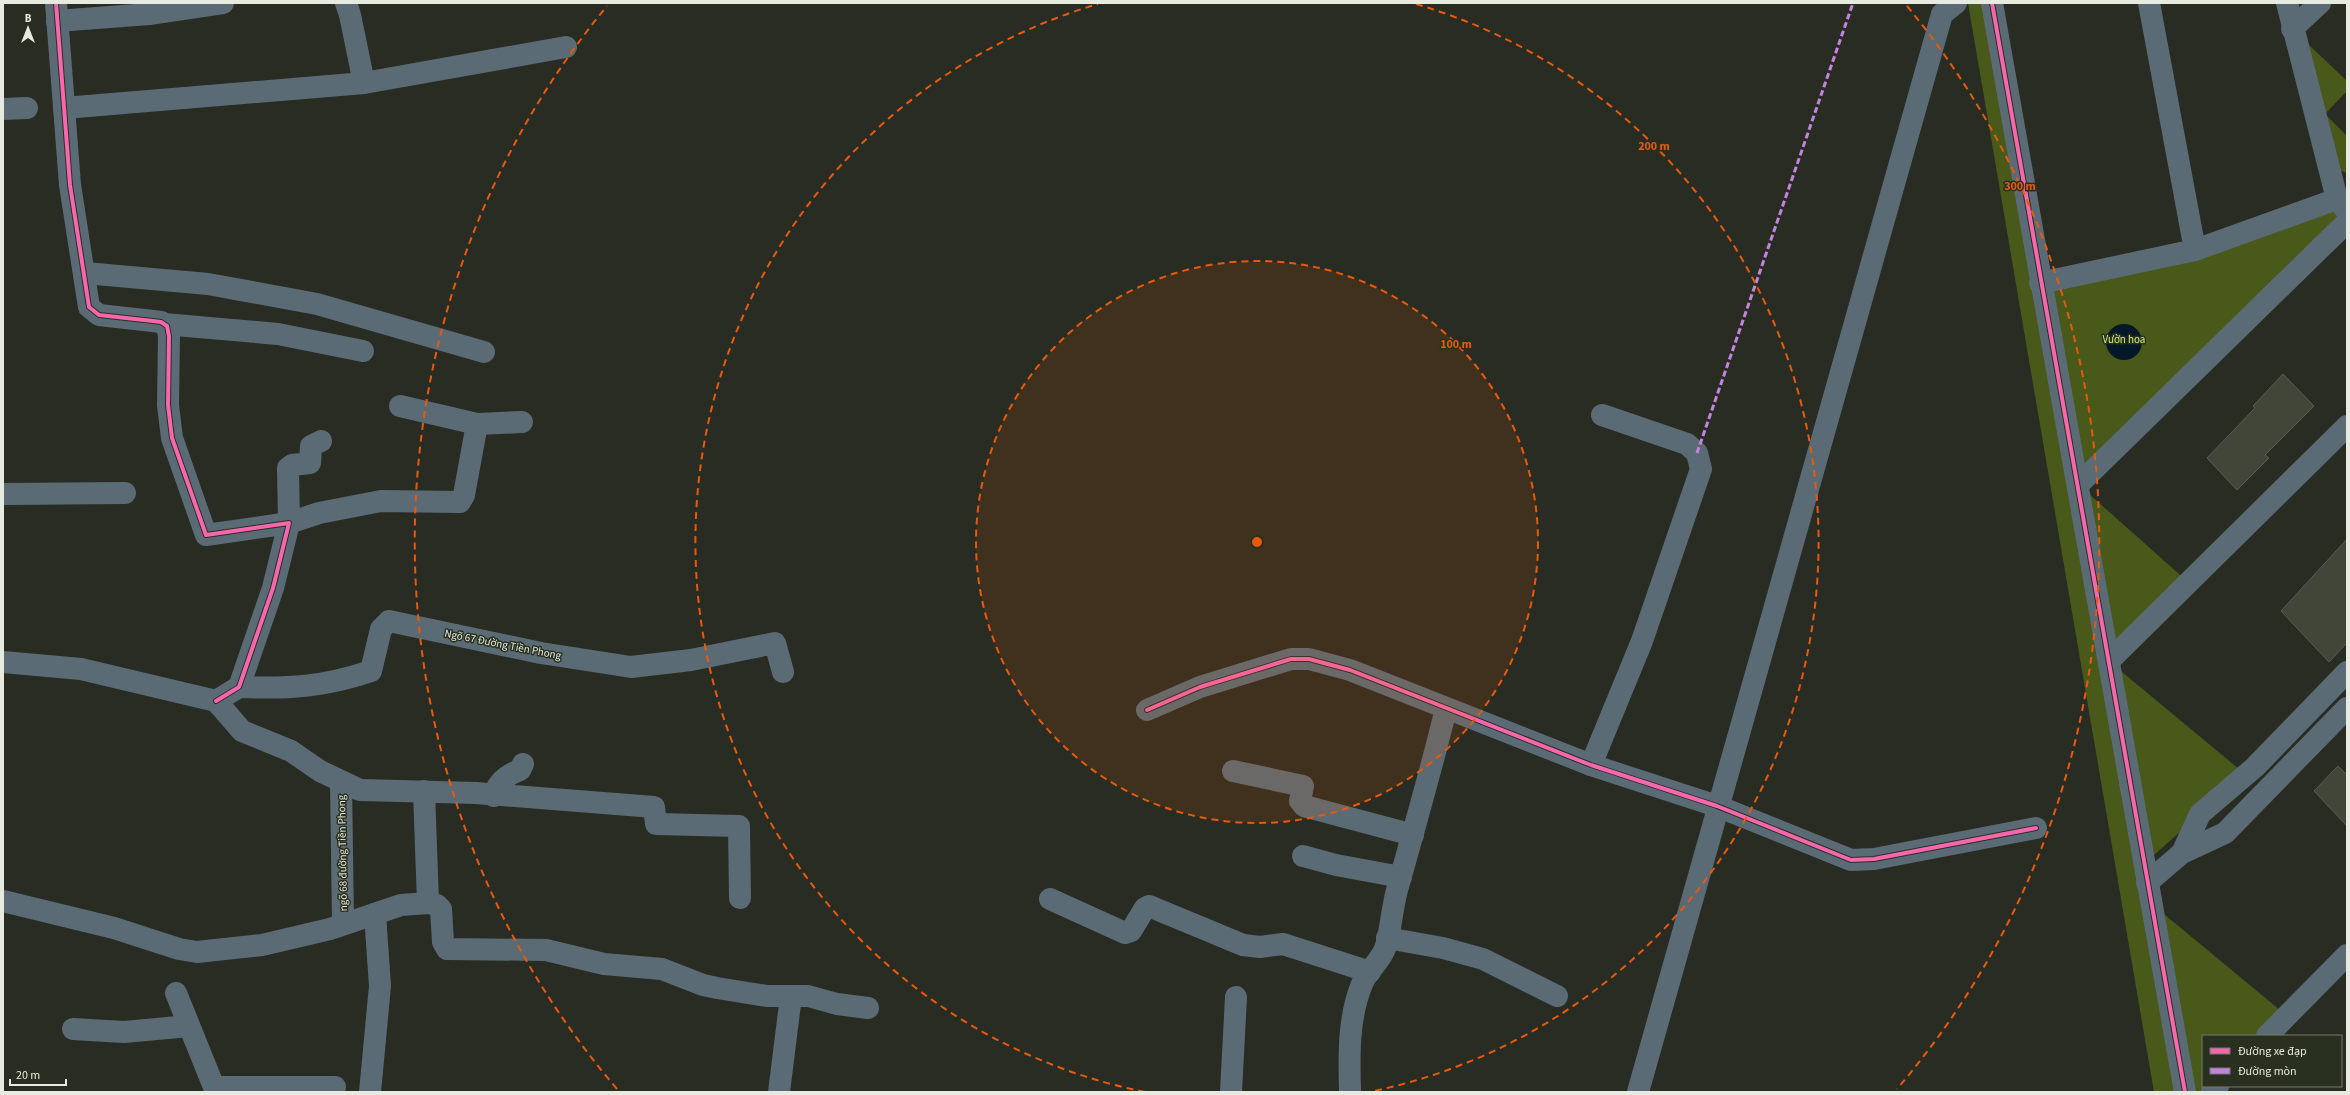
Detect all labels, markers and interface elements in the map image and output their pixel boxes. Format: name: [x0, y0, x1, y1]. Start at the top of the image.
north arrow: [8, 8, 48, 48]
text: B: [25, 11, 32, 26]
text: 200 m: [1638, 138, 1670, 155]
text: 300 m: [2004, 178, 2036, 195]
park label: Vườn hoa: [2103, 332, 2145, 347]
text: 100 m: [1440, 336, 1472, 353]
centre of rings: [1250, 535, 1264, 549]
street label: Ngõ 67 Đường Tiền Phong: [443, 626, 563, 663]
street label: ngõ 68 đường Tiền Phong: [334, 794, 351, 911]
legend: [2202, 1035, 2342, 1087]
text: Đường xe đạp: [2238, 1043, 2307, 1060]
scale bar: [10, 1061, 66, 1087]
text: Đường mòn: [2238, 1063, 2297, 1080]
text: 20 m: [16, 1067, 40, 1084]

